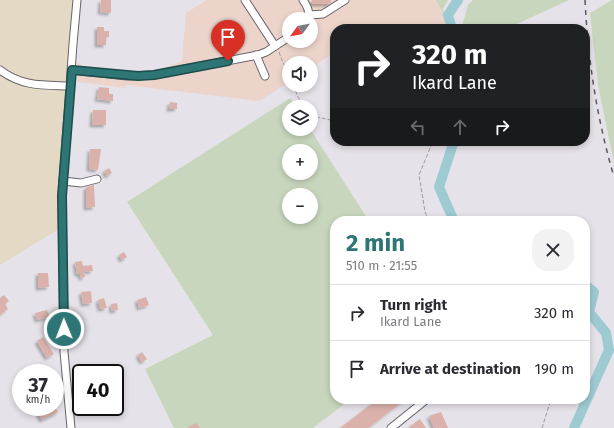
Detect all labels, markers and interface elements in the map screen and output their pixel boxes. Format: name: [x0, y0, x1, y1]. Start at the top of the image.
north arrow: [282, 12, 318, 48]
map controls: [282, 12, 318, 224]
pin: [211, 20, 245, 61]
icon: arrive: [217, 26, 239, 48]
text: 320 m: [412, 38, 487, 71]
icon: right: [346, 40, 398, 92]
button: sound: [282, 56, 318, 92]
text: Ikard Lane: [412, 72, 497, 94]
button: layers: [282, 100, 318, 136]
icon: left: [407, 116, 429, 138]
icon: ahead: [449, 116, 471, 138]
icon: right: [491, 116, 513, 138]
button: +: [282, 144, 318, 180]
button: −: [282, 188, 318, 224]
text: 2 min: [346, 229, 405, 257]
button: close: [532, 229, 574, 271]
text: 510 m · 21:55: [346, 258, 417, 273]
text: Turn right: [380, 296, 447, 314]
icon: right: [346, 302, 368, 324]
text: 320 m: [534, 304, 574, 322]
position arrow: [43, 308, 85, 350]
text: Ikard Lane: [380, 314, 441, 329]
icon: arrive: [346, 358, 368, 380]
text: Arrive at destination: [380, 360, 521, 378]
text: 190 m: [534, 360, 574, 378]
speed limit sign: 40: [72, 364, 124, 416]
text: 37: [28, 373, 48, 397]
text: km/h: [26, 394, 50, 406]

